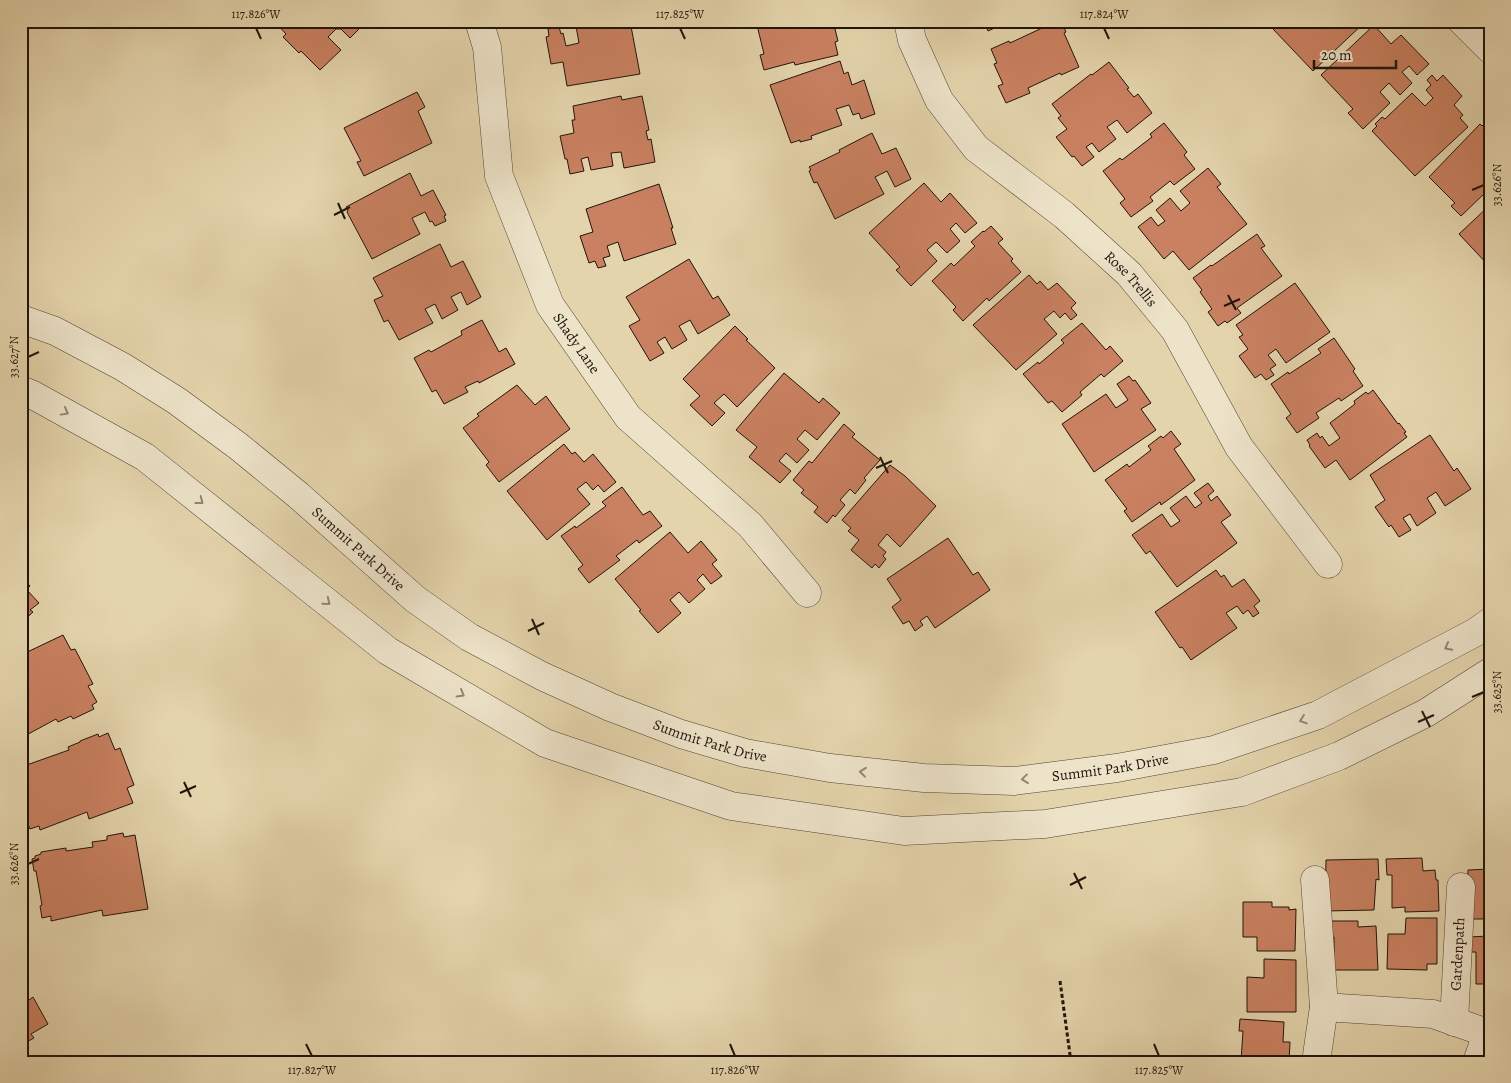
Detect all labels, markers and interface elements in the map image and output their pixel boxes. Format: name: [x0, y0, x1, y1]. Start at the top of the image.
text: 117.826°W: [232, 6, 281, 22]
text: 117.825°W: [656, 6, 705, 22]
text: 117.824°W: [1080, 6, 1129, 22]
scale bar: [1314, 38, 1396, 70]
text: 20 m: [1321, 45, 1352, 65]
text: 33.626°N: [1489, 163, 1505, 206]
street label: Rose Trellis: [1100, 246, 1162, 311]
street label: Shady Lane: [548, 309, 605, 378]
text: 33.627°N: [6, 336, 22, 378]
one-way arrow: [59, 406, 68, 416]
one-way arrow: [194, 496, 203, 504]
street label: Summit Park Drive: [308, 502, 409, 596]
one-way arrow: [321, 597, 330, 605]
one-way arrow: [1444, 641, 1453, 651]
text: 33.625°N: [1489, 670, 1505, 713]
one-way arrow: [456, 688, 465, 698]
street label: Summit Park Drive: [650, 714, 769, 767]
one-way arrow: [1299, 714, 1308, 724]
street label: Summit Park Drive: [1051, 749, 1171, 786]
one-way arrow: [859, 766, 867, 777]
one-way arrow: [1021, 773, 1029, 784]
text: 33.626°N: [6, 842, 22, 885]
street label: Gardenpath: [1446, 917, 1469, 991]
text: 117.827°W: [288, 1062, 337, 1078]
text: 117.826°W: [711, 1062, 760, 1078]
text: 117.825°W: [1135, 1062, 1184, 1078]

